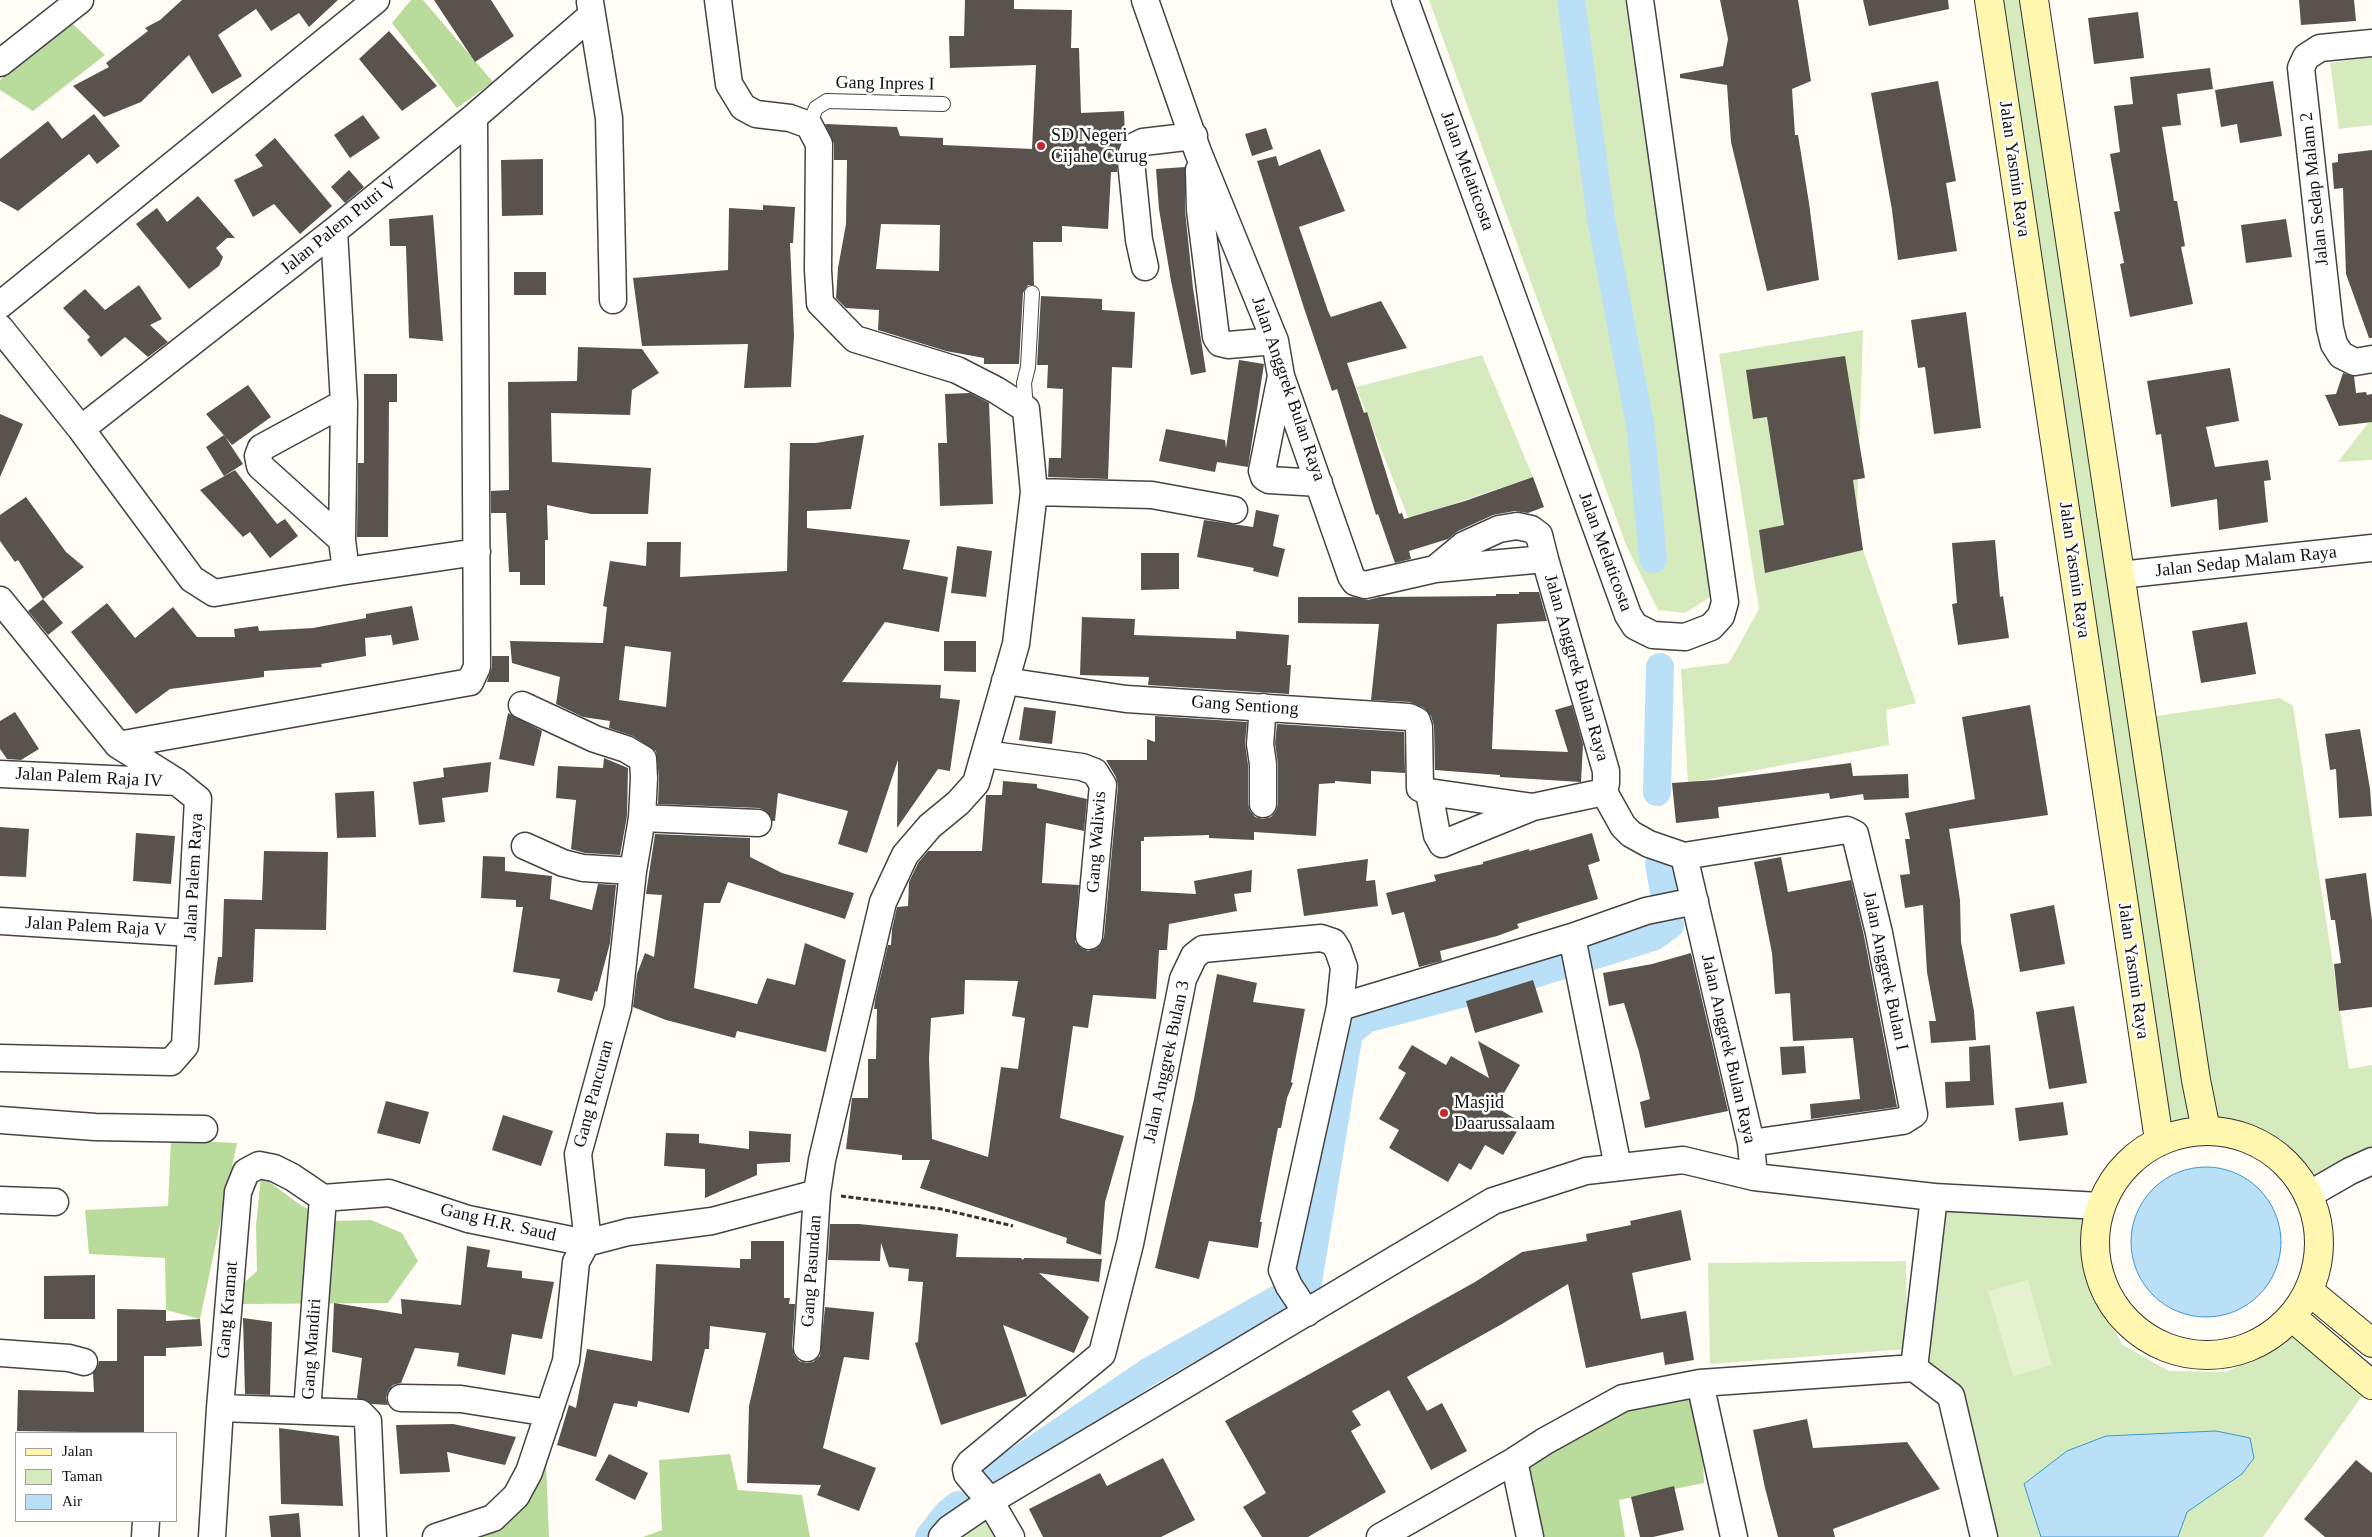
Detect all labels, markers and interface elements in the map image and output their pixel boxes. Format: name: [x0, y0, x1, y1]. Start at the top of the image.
street label: Gang Inpres I: [835, 72, 935, 96]
street label: Jalan Yasmin Raya: [1994, 100, 2034, 238]
street label: Jalan Melaticosta: [1435, 108, 1499, 234]
street label: Jalan Sedap Malam 2: [2296, 111, 2334, 267]
place label: SD Negeri Cijahe Curug: [1051, 125, 1147, 168]
marker: SD Negeri Cijahe Curug: [1035, 140, 1047, 152]
street label: Jalan Palem Putri V: [276, 172, 402, 280]
street label: Jalan Anggrek Bulan Raya: [1246, 294, 1330, 484]
street label: Jalan Melaticosta: [1573, 489, 1637, 615]
street label: Jalan Yasmin Raya: [2054, 501, 2094, 639]
street label: Jalan Sedap Malam Raya: [2154, 542, 2338, 582]
street label: Jalan Anggrek Bulan Raya: [1539, 572, 1613, 764]
street label: Gang Sentiong: [1191, 691, 1299, 721]
street label: Jalan Palem Raja IV: [15, 763, 163, 793]
street label: Gang Waliwis: [1083, 790, 1111, 894]
street label: Jalan Palem Raya: [180, 813, 208, 941]
street label: Jalan Anggrek Bulan I: [1858, 889, 1912, 1053]
street label: Jalan Yasmin Raya: [2113, 902, 2153, 1040]
street label: Jalan Palem Raja V: [25, 913, 167, 941]
street label: Jalan Anggrek Bulan Raya: [1696, 952, 1760, 1146]
street label: Jalan Anggrek Bulan 3: [1139, 979, 1195, 1145]
street label: Gang Pancuran: [569, 1038, 619, 1150]
place label: Masjid Daarussalaam: [1454, 1092, 1555, 1134]
marker: Masjid Daarussalaam: [1438, 1107, 1450, 1119]
street label: Gang H.R. Saud: [438, 1199, 558, 1247]
street label: Gang Pasundan: [797, 1214, 827, 1328]
street label: Gang Kramat: [213, 1261, 243, 1359]
street label: Gang Mandiri: [298, 1298, 326, 1400]
legend: [15, 1432, 178, 1522]
text: Jalan: [62, 1443, 93, 1459]
text: Taman: [62, 1468, 103, 1484]
text: Air: [62, 1493, 82, 1509]

